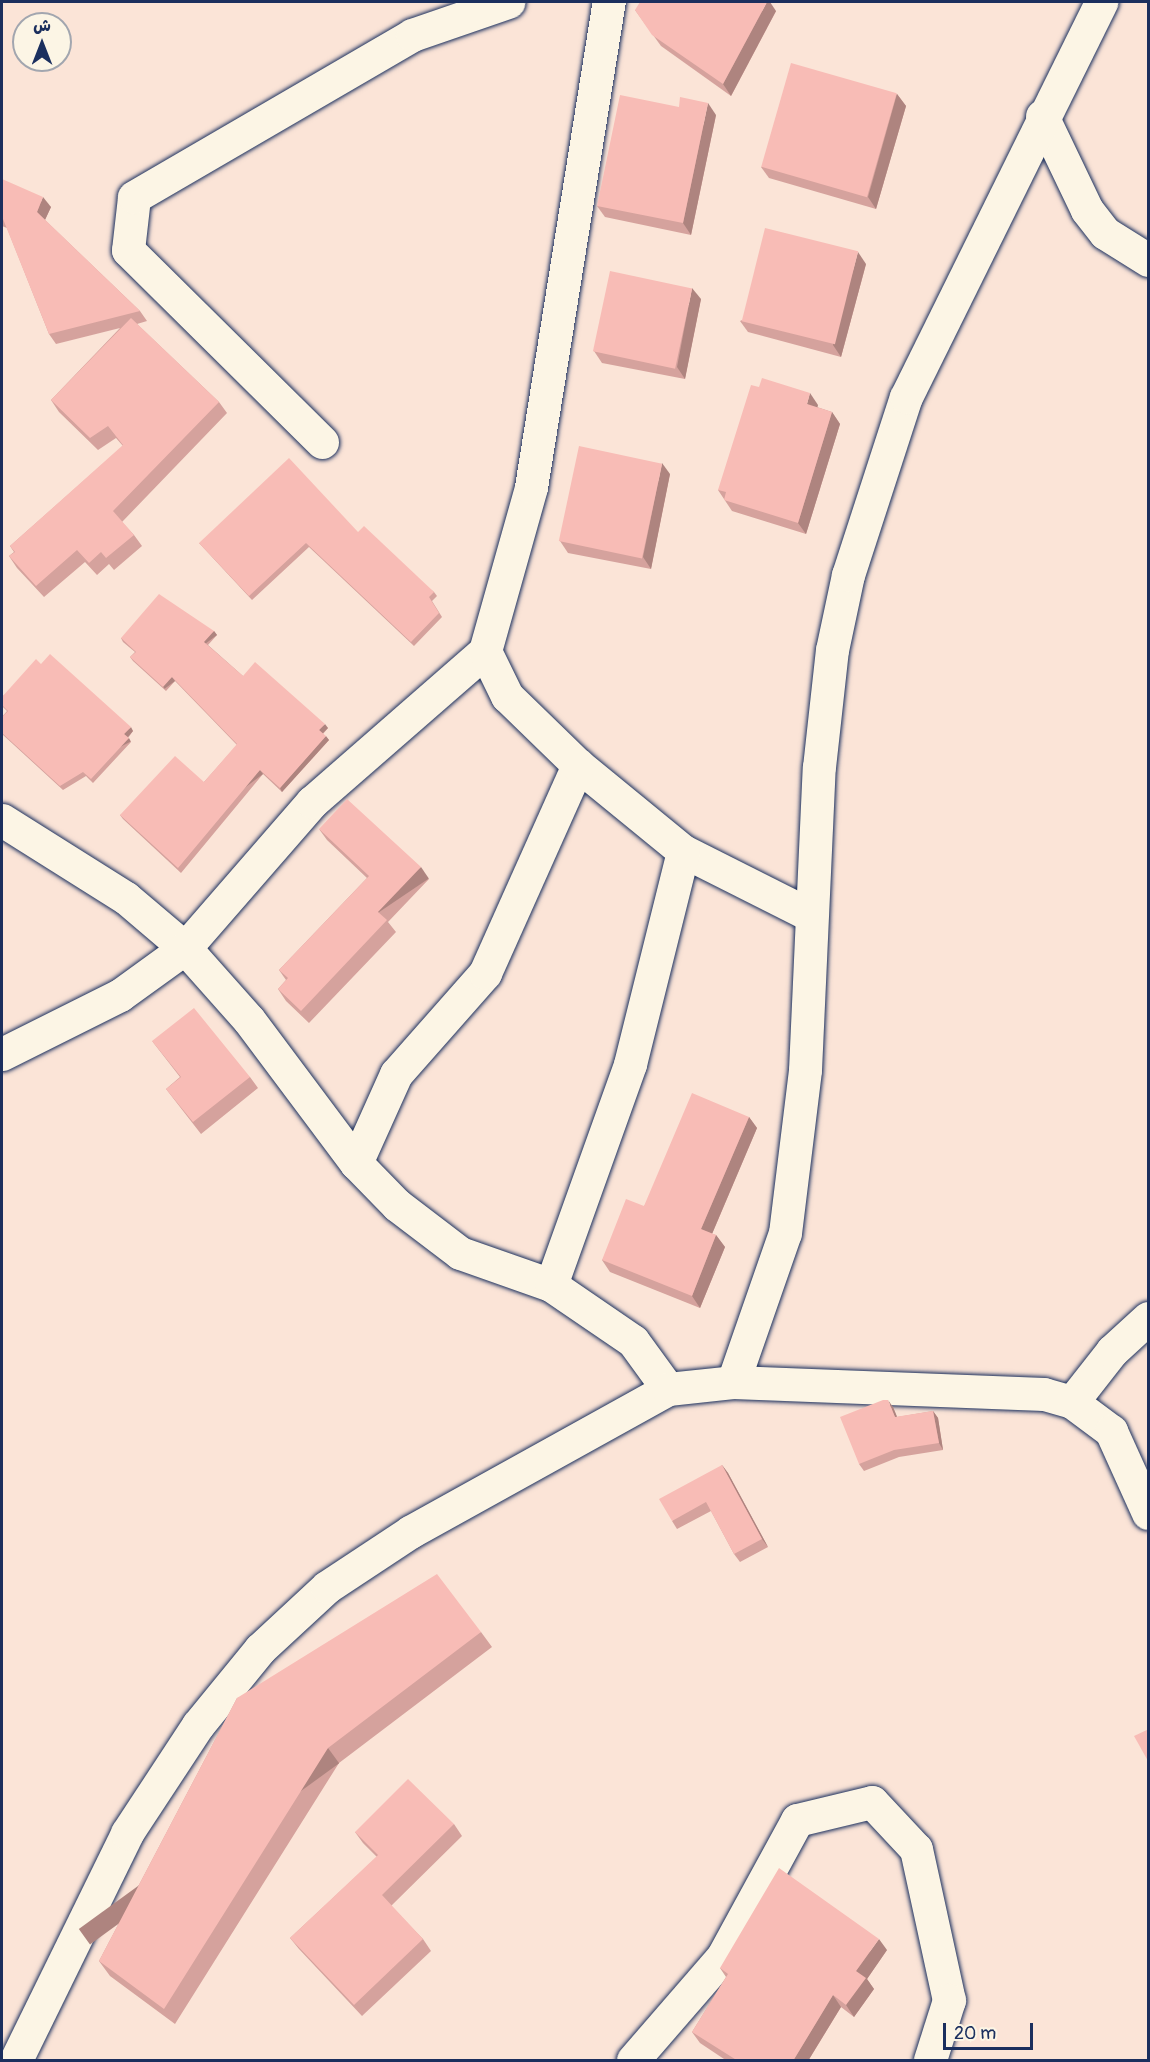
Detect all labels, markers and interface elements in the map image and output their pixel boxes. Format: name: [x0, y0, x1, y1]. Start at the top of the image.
north arrow: [12, 12, 72, 72]
text: ش: [33, 16, 51, 36]
scale bar: [946, 2011, 1036, 2049]
text: 20 m: [954, 2022, 996, 2045]

